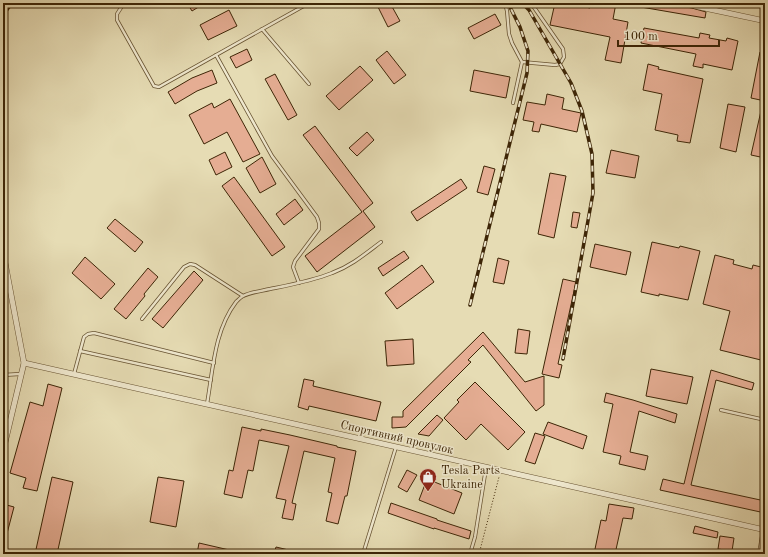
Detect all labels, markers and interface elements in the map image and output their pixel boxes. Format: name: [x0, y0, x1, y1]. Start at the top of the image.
scale bar: [618, 22, 719, 48]
text: 100 m: [624, 31, 658, 43]
street label: Спортивний провулок: [339, 419, 455, 457]
place label: Tesla Parts Ukraine: [441, 465, 500, 491]
shop icon: Tesla Parts Ukraine: [418, 467, 438, 492]

